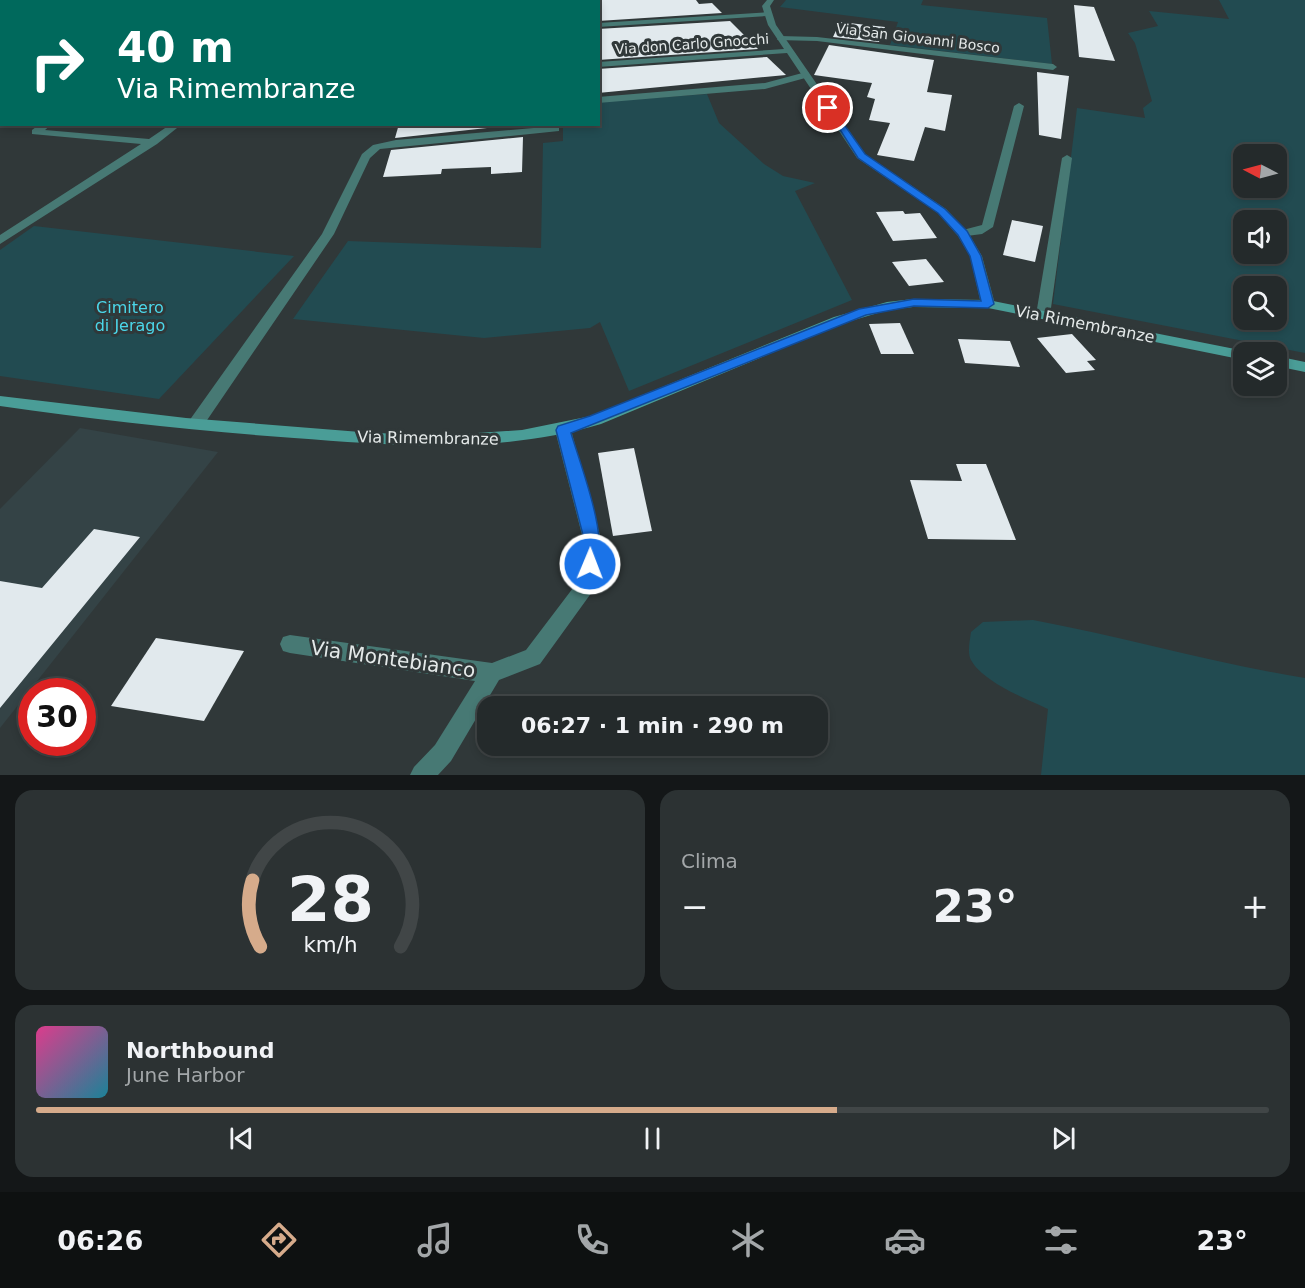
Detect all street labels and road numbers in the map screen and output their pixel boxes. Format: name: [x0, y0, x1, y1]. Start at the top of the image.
street label: Via San Giovanni Bosco: [835, 20, 1001, 56]
street label: Via don Carlo Gnocchi: [614, 31, 770, 57]
street label: Via Rimembranze: [1014, 301, 1156, 347]
street label: Via Rimembranze: [357, 427, 499, 449]
street label: Via Montebianco: [309, 636, 477, 682]

